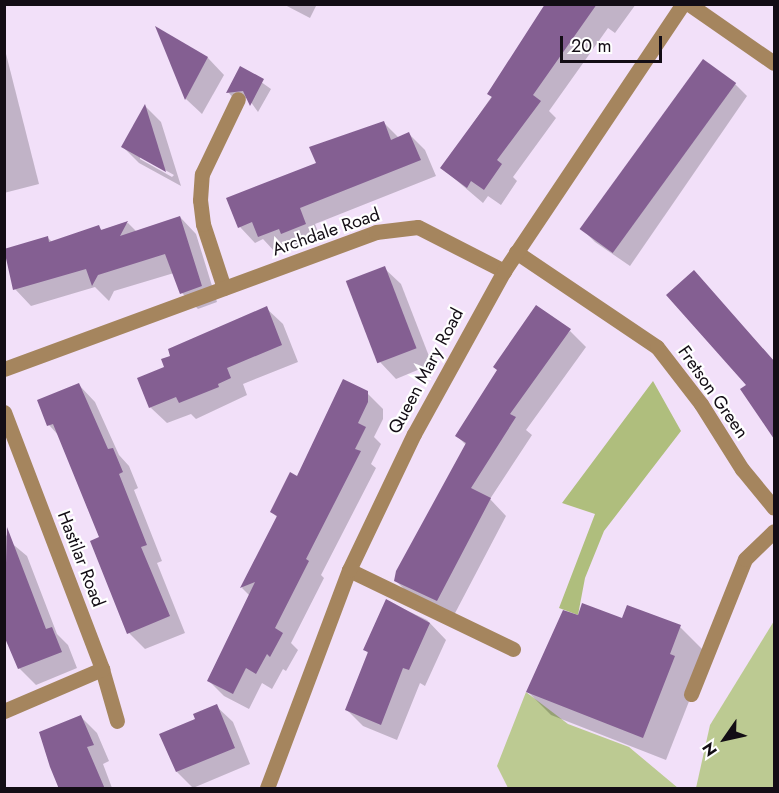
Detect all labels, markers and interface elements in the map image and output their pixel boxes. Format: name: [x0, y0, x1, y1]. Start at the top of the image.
scale bar: [563, 24, 665, 62]
text: 20 m: [571, 33, 611, 59]
street label: Archdale Road: [269, 203, 383, 261]
street label: Queen Mary Road: [384, 304, 468, 438]
street label: Fretson Green: [673, 342, 753, 442]
street label: Hastilar Road: [53, 508, 109, 610]
north arrow: [695, 709, 755, 769]
text: N: [697, 738, 723, 761]

